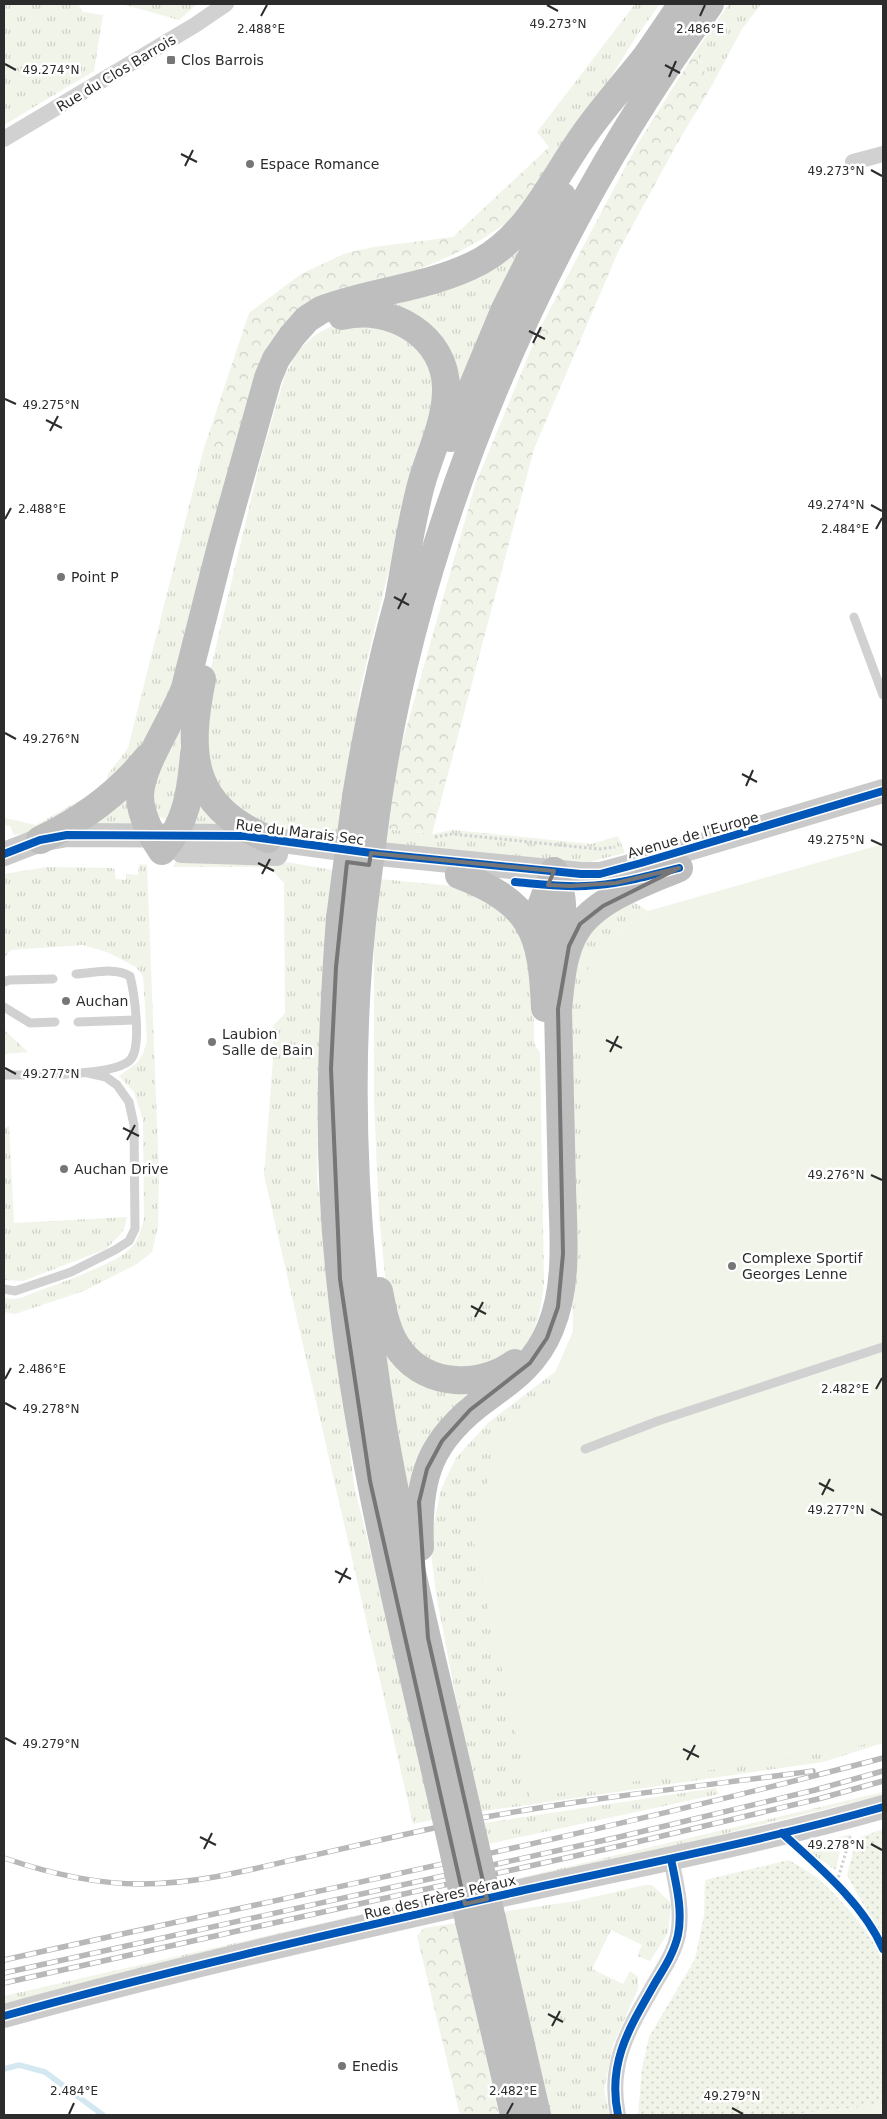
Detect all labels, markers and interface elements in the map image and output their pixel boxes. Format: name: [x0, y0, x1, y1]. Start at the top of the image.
text: 49.273°N: [530, 17, 586, 31]
text: 2.488°E: [237, 22, 285, 36]
text: 2.486°E: [676, 22, 724, 36]
street label: Rue du Clos Barrois: [54, 31, 178, 115]
place label: Clos Barrois: [181, 52, 264, 68]
marker: Clos Barrois: [165, 54, 177, 66]
text: 49.274°N: [23, 63, 79, 77]
place label: Espace Romance: [260, 156, 379, 172]
marker: Espace Romance: [244, 158, 256, 170]
text: 49.273°N: [808, 164, 864, 178]
text: 49.275°N: [23, 398, 79, 412]
text: 49.274°N: [808, 498, 864, 512]
text: 2.488°E: [18, 502, 66, 516]
text: 2.484°E: [821, 522, 869, 536]
place label: Point P: [71, 569, 119, 585]
marker: Point P: [55, 571, 67, 583]
text: 49.276°N: [23, 732, 79, 746]
street label: Avenue de l'Europe: [626, 809, 760, 861]
street label: Rue du Marais Sec: [235, 816, 365, 848]
text: 49.275°N: [808, 833, 864, 847]
place label: Auchan: [76, 993, 128, 1009]
marker: Auchan: [60, 995, 72, 1007]
place label: Laubion Salle de Bain: [222, 1026, 313, 1058]
marker: Laubion Salle de Bain: [206, 1036, 218, 1048]
text: 49.277°N: [23, 1067, 79, 1081]
place label: Auchan Drive: [74, 1161, 168, 1177]
marker: Auchan Drive: [58, 1163, 70, 1175]
text: 49.276°N: [808, 1168, 864, 1182]
place label: Complexe Sportif Georges Lenne: [742, 1250, 864, 1282]
marker: Complexe Sportif Georges Lenne: [726, 1260, 738, 1272]
text: 2.486°E: [18, 1362, 66, 1376]
text: 2.482°E: [821, 1382, 869, 1396]
text: 49.278°N: [23, 1402, 79, 1416]
text: 49.277°N: [808, 1503, 864, 1517]
text: 49.279°N: [23, 1737, 79, 1751]
text: 49.278°N: [808, 1838, 864, 1852]
street label: Rue des Frères Péraux: [363, 1872, 517, 1922]
place label: Enedis: [352, 2058, 398, 2074]
marker: Enedis: [336, 2060, 348, 2072]
text: 2.484°E: [50, 2084, 98, 2098]
text: 2.482°E: [489, 2084, 537, 2098]
text: 49.279°N: [704, 2089, 760, 2103]

